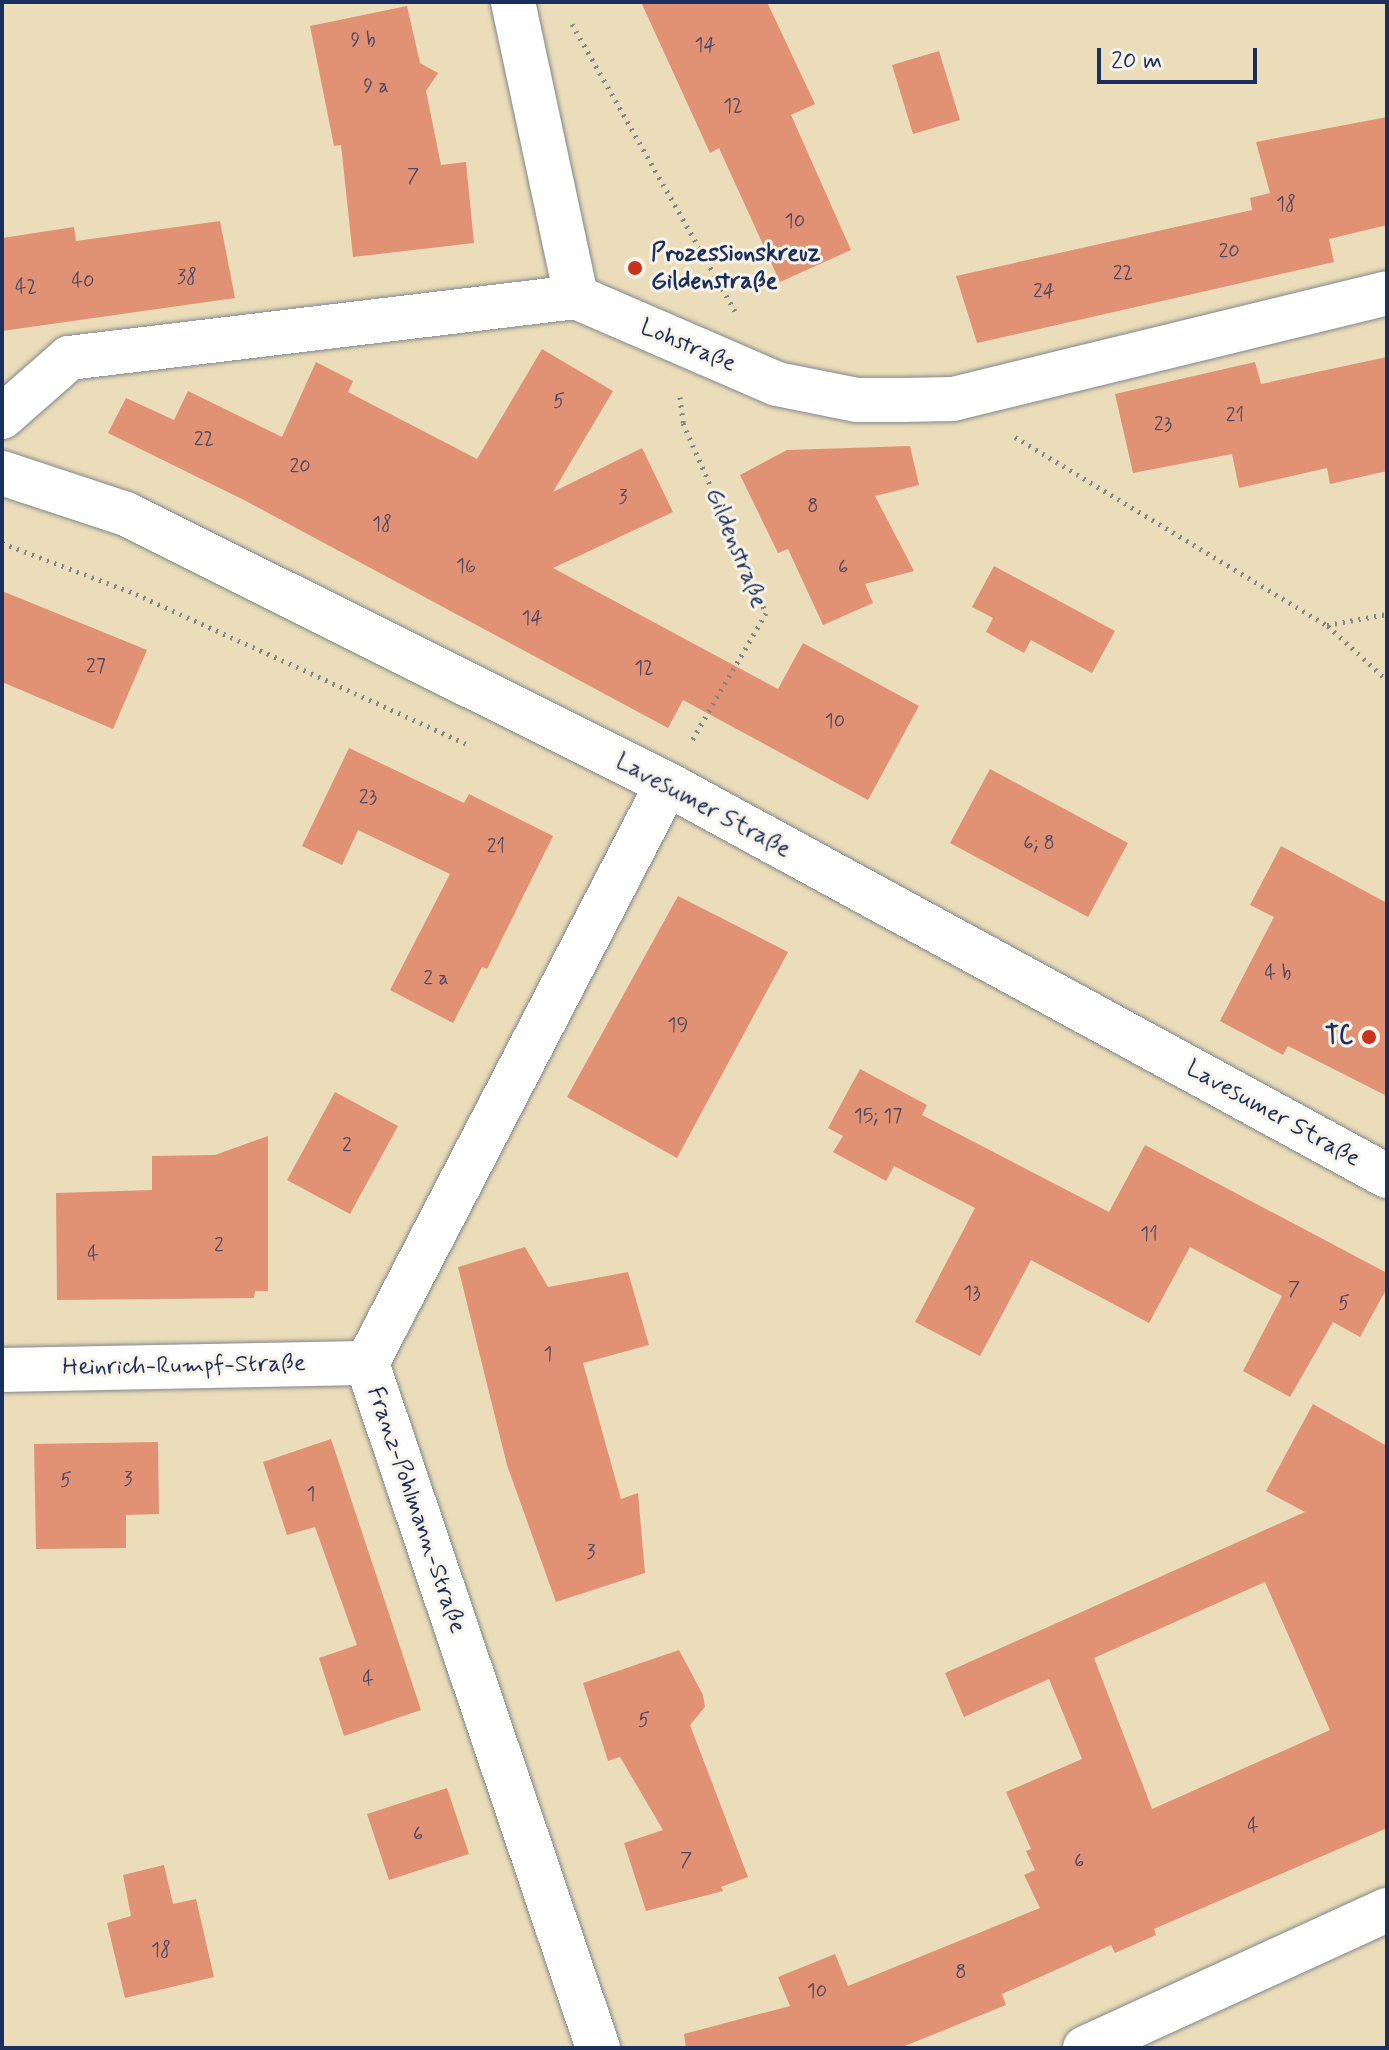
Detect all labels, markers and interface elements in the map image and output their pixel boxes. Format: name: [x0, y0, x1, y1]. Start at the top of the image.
house number: 9 b: [350, 28, 376, 52]
scale bar: [1101, 32, 1261, 82]
house number: 14: [694, 33, 716, 57]
text: 20 m: [1111, 46, 1162, 77]
house number: 9 a: [363, 74, 389, 98]
house number: 12: [723, 94, 743, 118]
house number: 7: [407, 164, 419, 188]
house number: 18: [1276, 192, 1296, 216]
house number: 10: [785, 209, 805, 233]
house number: 20: [1218, 239, 1240, 263]
place label: Prozessionskreuz Gildenstraße: [651, 240, 820, 296]
marker: Prozessionskreuz Gildenstraße: [626, 259, 644, 277]
house number: 22: [1113, 261, 1133, 285]
house number: 38: [177, 265, 197, 289]
house number: 40: [71, 269, 95, 293]
house number: 42: [15, 275, 37, 299]
house number: 24: [1033, 279, 1055, 303]
street label: Lohstraße: [636, 313, 740, 379]
house number: 5: [553, 389, 565, 413]
house number: 21: [1226, 403, 1244, 427]
house number: 23: [1154, 412, 1172, 436]
house number: 22: [194, 427, 214, 451]
house number: 20: [289, 454, 311, 478]
street label: Gildenstraße: [699, 484, 773, 612]
house number: 3: [618, 485, 628, 509]
house number: 8: [807, 494, 819, 518]
house number: 18: [372, 512, 392, 536]
house number: 16: [456, 554, 476, 578]
house number: 6: [838, 555, 848, 579]
house number: 14: [521, 606, 543, 630]
house number: 27: [86, 654, 106, 678]
house number: 12: [634, 656, 654, 680]
house number: 10: [825, 709, 845, 733]
street label: Lavesumer Straße: [612, 749, 794, 863]
house number: 23: [359, 785, 377, 809]
house number: 6; 8: [1023, 831, 1055, 855]
house number: 21: [487, 834, 505, 858]
house number: 4 b: [1265, 961, 1291, 985]
house number: 2 a: [423, 966, 449, 990]
house number: 19: [668, 1013, 688, 1037]
place label: TC: [1325, 1023, 1353, 1051]
marker: TC: [1360, 1028, 1378, 1046]
street label: Lavesumer Straße: [1183, 1055, 1363, 1173]
house number: 15; 17: [854, 1104, 902, 1128]
house number: 2: [342, 1133, 352, 1157]
house number: 11: [1140, 1222, 1158, 1246]
house number: 2: [214, 1233, 224, 1257]
house number: 4: [87, 1242, 99, 1266]
house number: 7: [1288, 1277, 1300, 1301]
house number: 13: [963, 1281, 981, 1305]
house number: 5: [1338, 1291, 1350, 1315]
house number: 1: [544, 1342, 552, 1366]
street label: Heinrich-Rumpf-Straße: [62, 1349, 306, 1383]
street label: Franz-Pohlmann-Straße: [360, 1383, 472, 1637]
house number: 3: [123, 1467, 133, 1491]
house number: 5: [60, 1468, 72, 1492]
house number: 1: [307, 1482, 315, 1506]
house number: 3: [586, 1540, 596, 1564]
house number: 4: [362, 1667, 374, 1691]
house number: 5: [638, 1708, 650, 1732]
house number: 4: [1247, 1814, 1259, 1838]
house number: 6: [413, 1822, 423, 1846]
house number: 7: [680, 1848, 692, 1872]
house number: 6: [1074, 1849, 1084, 1873]
house number: 18: [151, 1938, 171, 1962]
house number: 8: [955, 1960, 967, 1984]
house number: 10: [807, 1979, 827, 2003]

